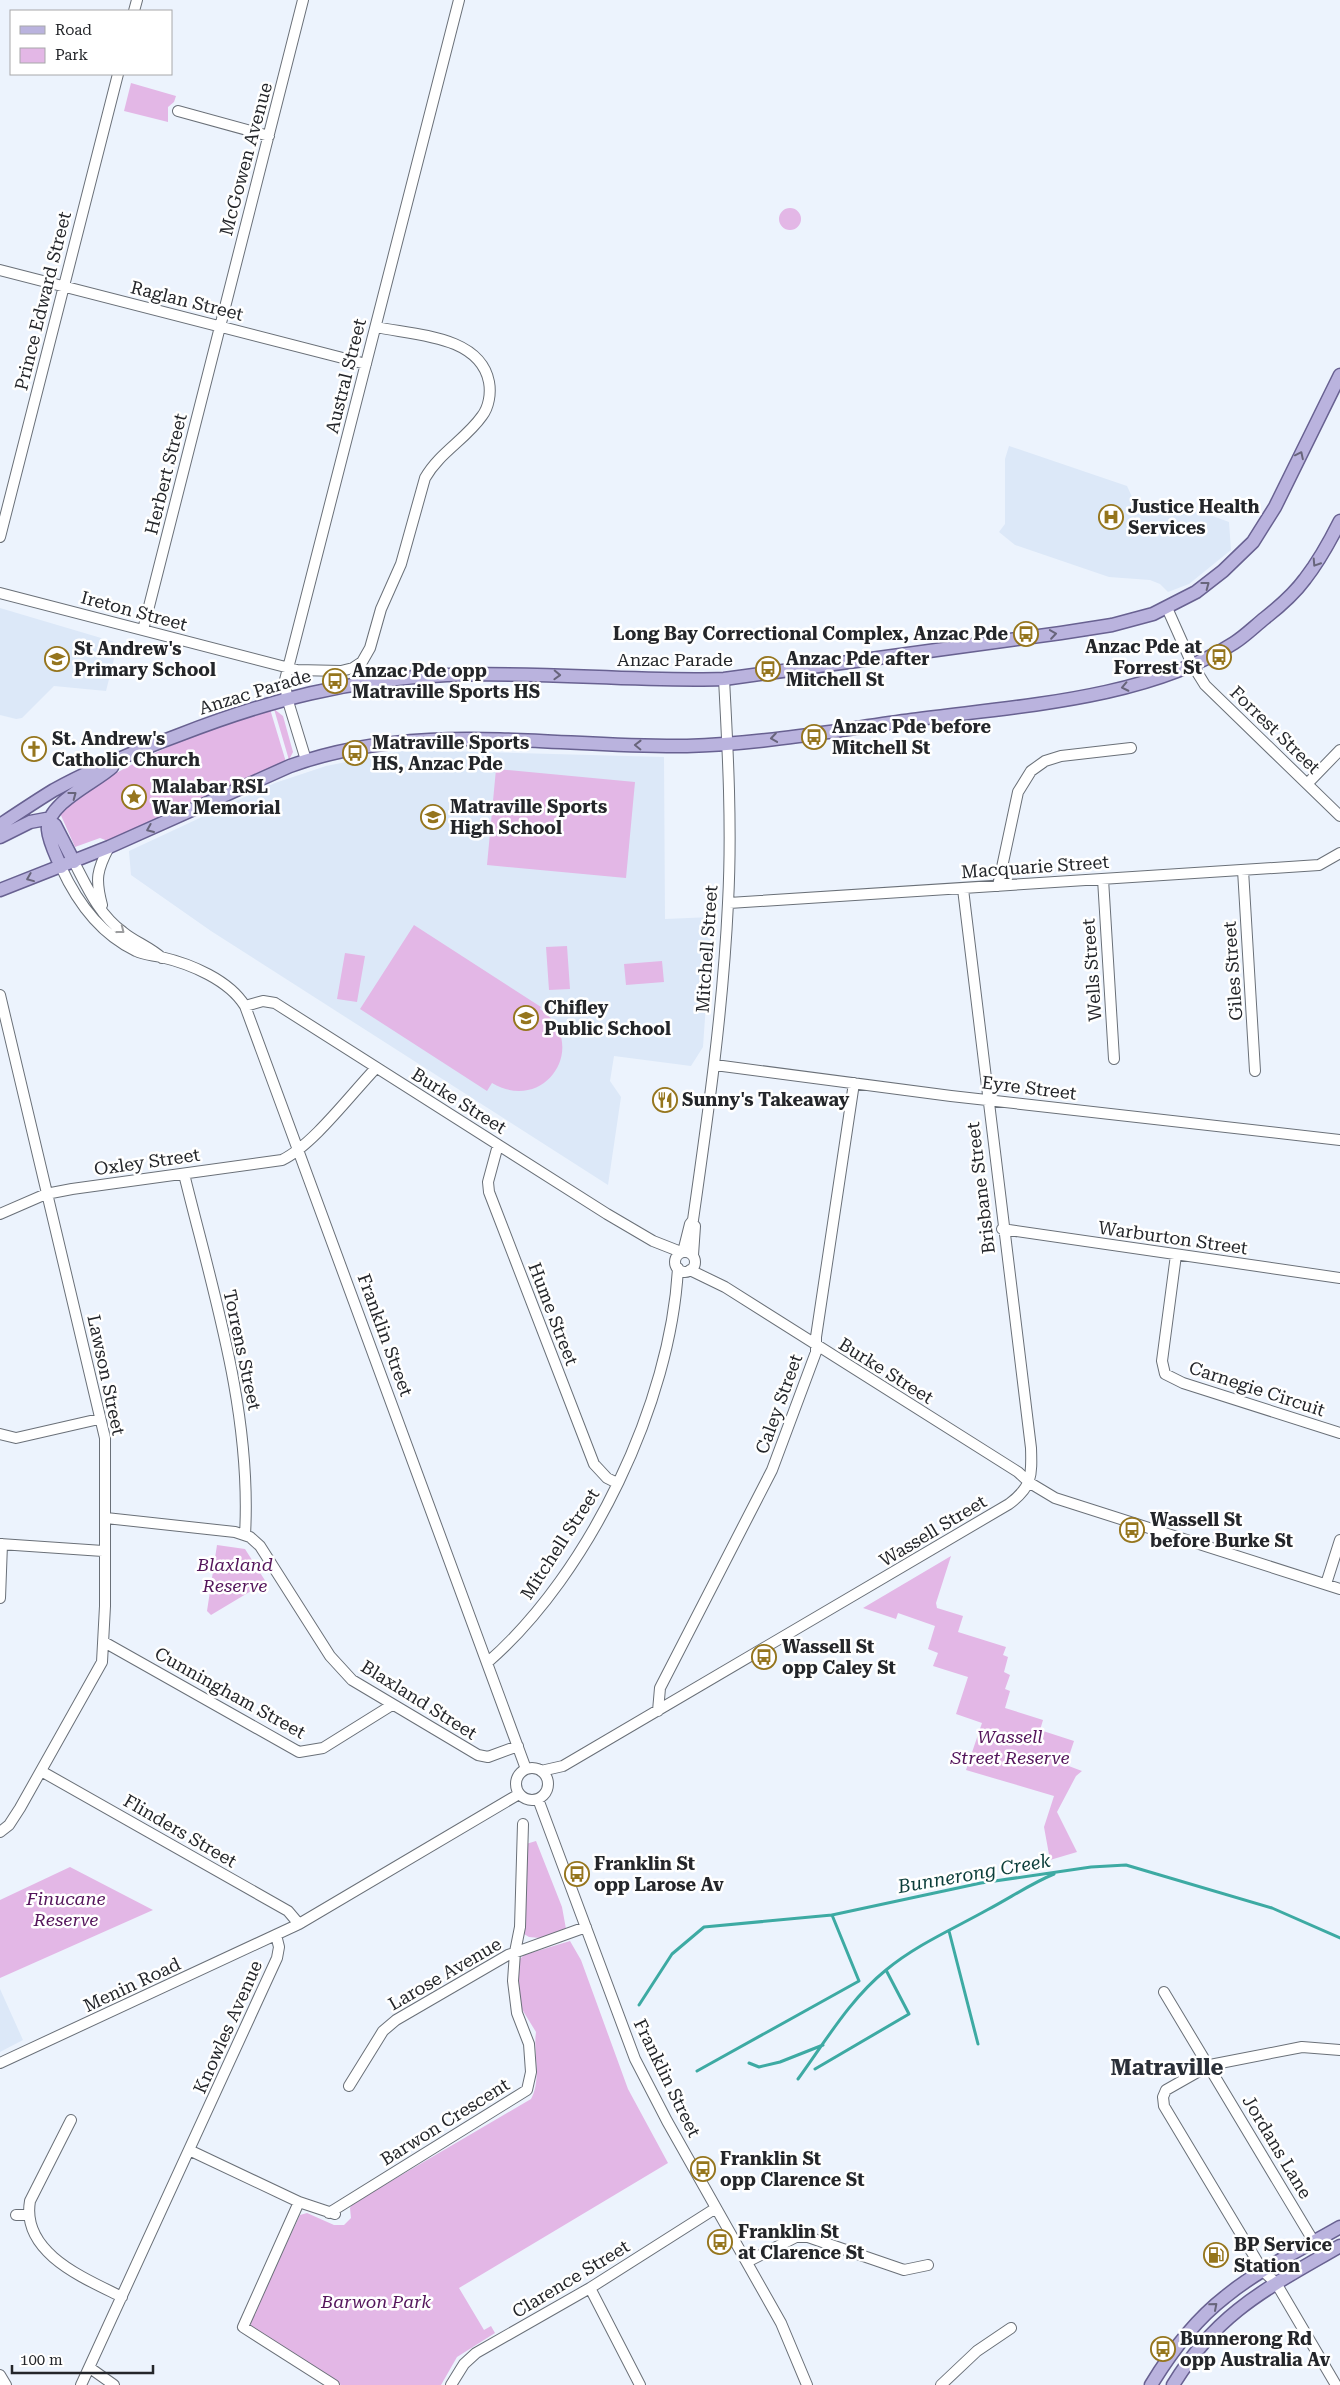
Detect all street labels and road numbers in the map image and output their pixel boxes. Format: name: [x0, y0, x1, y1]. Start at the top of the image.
street label: McGowen Avenue: [215, 80, 276, 238]
street label: Prince Edward Street: [10, 209, 75, 392]
street label: Raglan Street: [129, 276, 246, 325]
street label: Austral Street: [321, 316, 370, 435]
street label: Herbert Street: [140, 411, 191, 537]
street label: Ireton Street: [79, 586, 190, 635]
street label: Anzac Parade: [617, 649, 733, 670]
street label: Anzac Parade: [196, 665, 313, 719]
street label: Forrest Street: [1226, 681, 1325, 778]
street label: Macquarie Street: [960, 851, 1110, 882]
street label: Mitchell Street: [692, 884, 721, 1014]
street label: Wells Street: [1077, 918, 1106, 1022]
street label: Giles Street: [1219, 920, 1246, 1022]
street label: Burke Street: [408, 1063, 511, 1138]
street label: Eyre Street: [980, 1071, 1078, 1104]
street label: Brisbane Street: [962, 1121, 999, 1255]
street label: Oxley Street: [93, 1144, 202, 1179]
street label: Warburton Street: [1097, 1217, 1249, 1258]
street label: Hume Street: [524, 1259, 583, 1369]
street label: Franklin Street: [354, 1271, 417, 1399]
street label: Torrens Street: [219, 1288, 266, 1412]
street label: Lawson Street: [83, 1313, 130, 1437]
street label: Burke Street: [835, 1333, 938, 1408]
street label: Caley Street: [751, 1351, 806, 1457]
street label: Carnegie Circuit: [1187, 1357, 1328, 1420]
street label: Mitchell Street: [516, 1484, 603, 1603]
street label: Wassell Street: [875, 1490, 990, 1571]
street label: Cunningham Street: [151, 1642, 309, 1743]
street label: Blaxland Street: [357, 1656, 481, 1744]
street label: Flinders Street: [120, 1790, 241, 1872]
street label: Larose Avenue: [385, 1933, 505, 2014]
street label: Menin Road: [80, 1953, 184, 2016]
street label: Knowles Avenue: [189, 1957, 266, 2097]
street label: Franklin Street: [630, 2015, 705, 2141]
street label: Barwon Crescent: [376, 2073, 513, 2170]
street label: Jordans Lane: [1238, 2091, 1317, 2202]
street label: Clarence Street: [508, 2235, 633, 2322]

